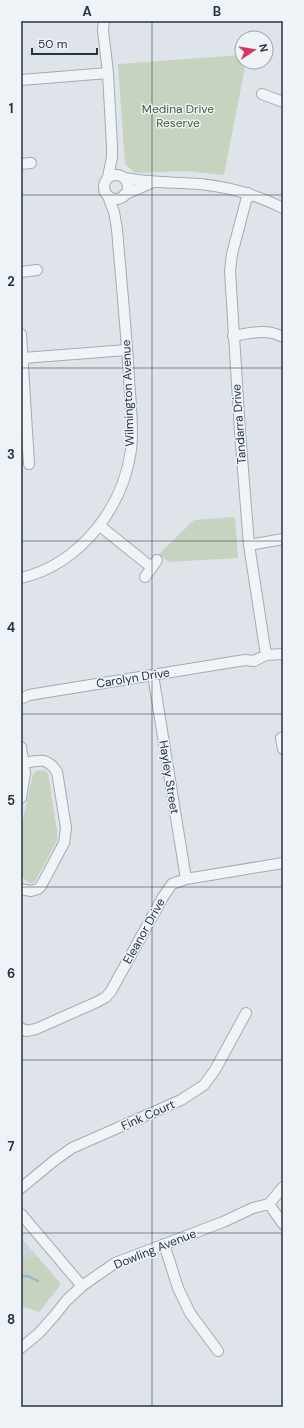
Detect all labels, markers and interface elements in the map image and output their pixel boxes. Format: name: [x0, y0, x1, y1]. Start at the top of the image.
text: A: [82, 3, 92, 20]
text: B: [213, 3, 221, 20]
scale bar: [32, 30, 97, 56]
north arrow: [234, 30, 274, 70]
text: 50 m: [38, 36, 67, 52]
text: N: [256, 43, 271, 53]
text: 1: [9, 100, 13, 117]
park label: Medina Drive Reserve: [142, 101, 214, 131]
text: 2: [7, 273, 15, 290]
street label: Wilmington Avenue: [118, 339, 138, 447]
street label: Tandarra Drive: [228, 383, 250, 465]
text: 3: [7, 446, 15, 463]
text: 4: [7, 619, 15, 636]
street label: Carolyn Drive: [95, 664, 171, 692]
street label: Hayley Street: [155, 739, 183, 815]
text: 5: [7, 792, 15, 809]
street label: Eleanor Drive: [119, 895, 169, 967]
text: 6: [7, 965, 15, 982]
street label: Fink Court: [119, 1096, 178, 1134]
text: 7: [8, 1138, 15, 1155]
street label: Dowling Avenue: [111, 1225, 199, 1273]
text: 8: [7, 1311, 15, 1328]

